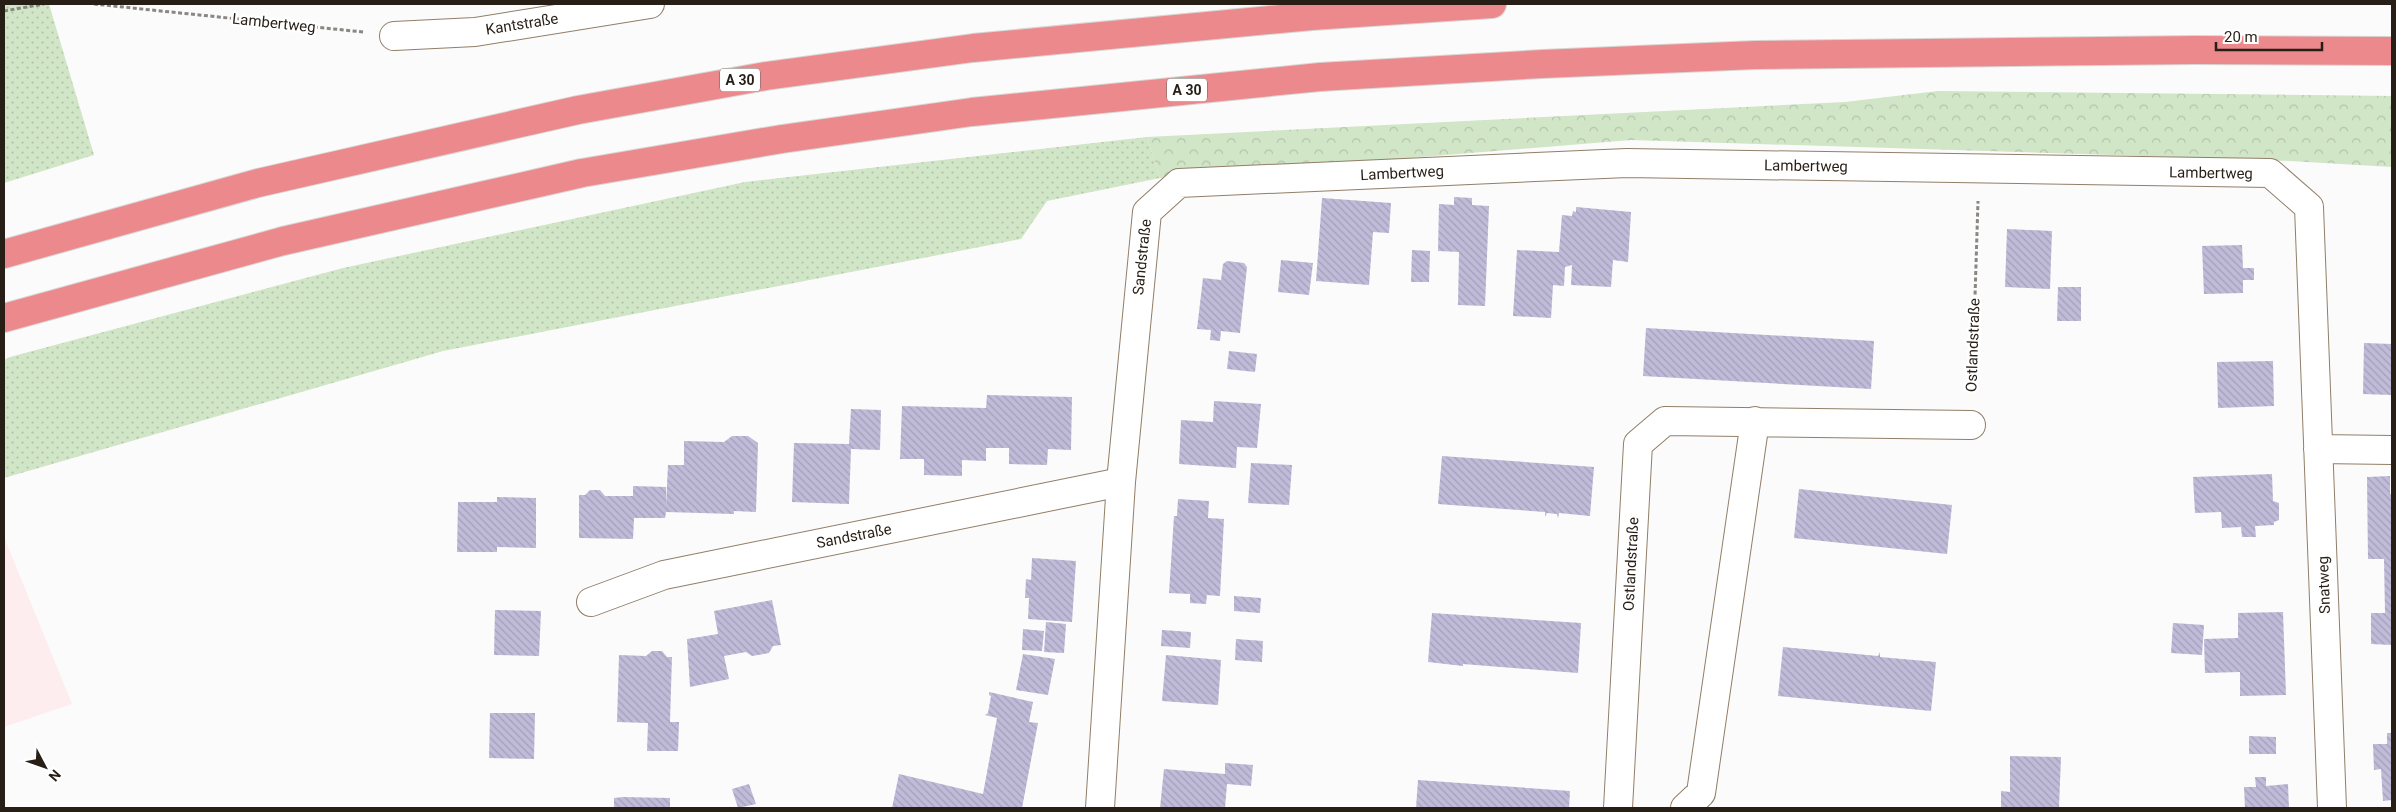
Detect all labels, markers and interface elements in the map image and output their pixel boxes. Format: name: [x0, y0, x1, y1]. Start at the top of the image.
street label: Kantstraße: [484, 9, 560, 39]
street label: Lambertweg: [231, 10, 317, 36]
scale bar: [2216, 20, 2322, 52]
text: 20 m: [2224, 28, 2258, 46]
road number: A 30: [720, 68, 760, 92]
road number: A 30: [1167, 78, 1207, 102]
street label: Lambertweg: [1764, 156, 1848, 176]
street label: Lambertweg: [1360, 162, 1444, 184]
street label: Lambertweg: [2169, 163, 2253, 183]
street label: Sandstraße: [1129, 218, 1155, 296]
street label: Ostlandstraße: [1962, 298, 1984, 392]
street label: Ostlandstraße: [1620, 517, 1642, 611]
street label: Sandstraße: [815, 520, 893, 552]
street label: Snatweg: [2314, 556, 2334, 614]
north arrow: [20, 742, 70, 792]
text: N: [46, 767, 64, 785]

